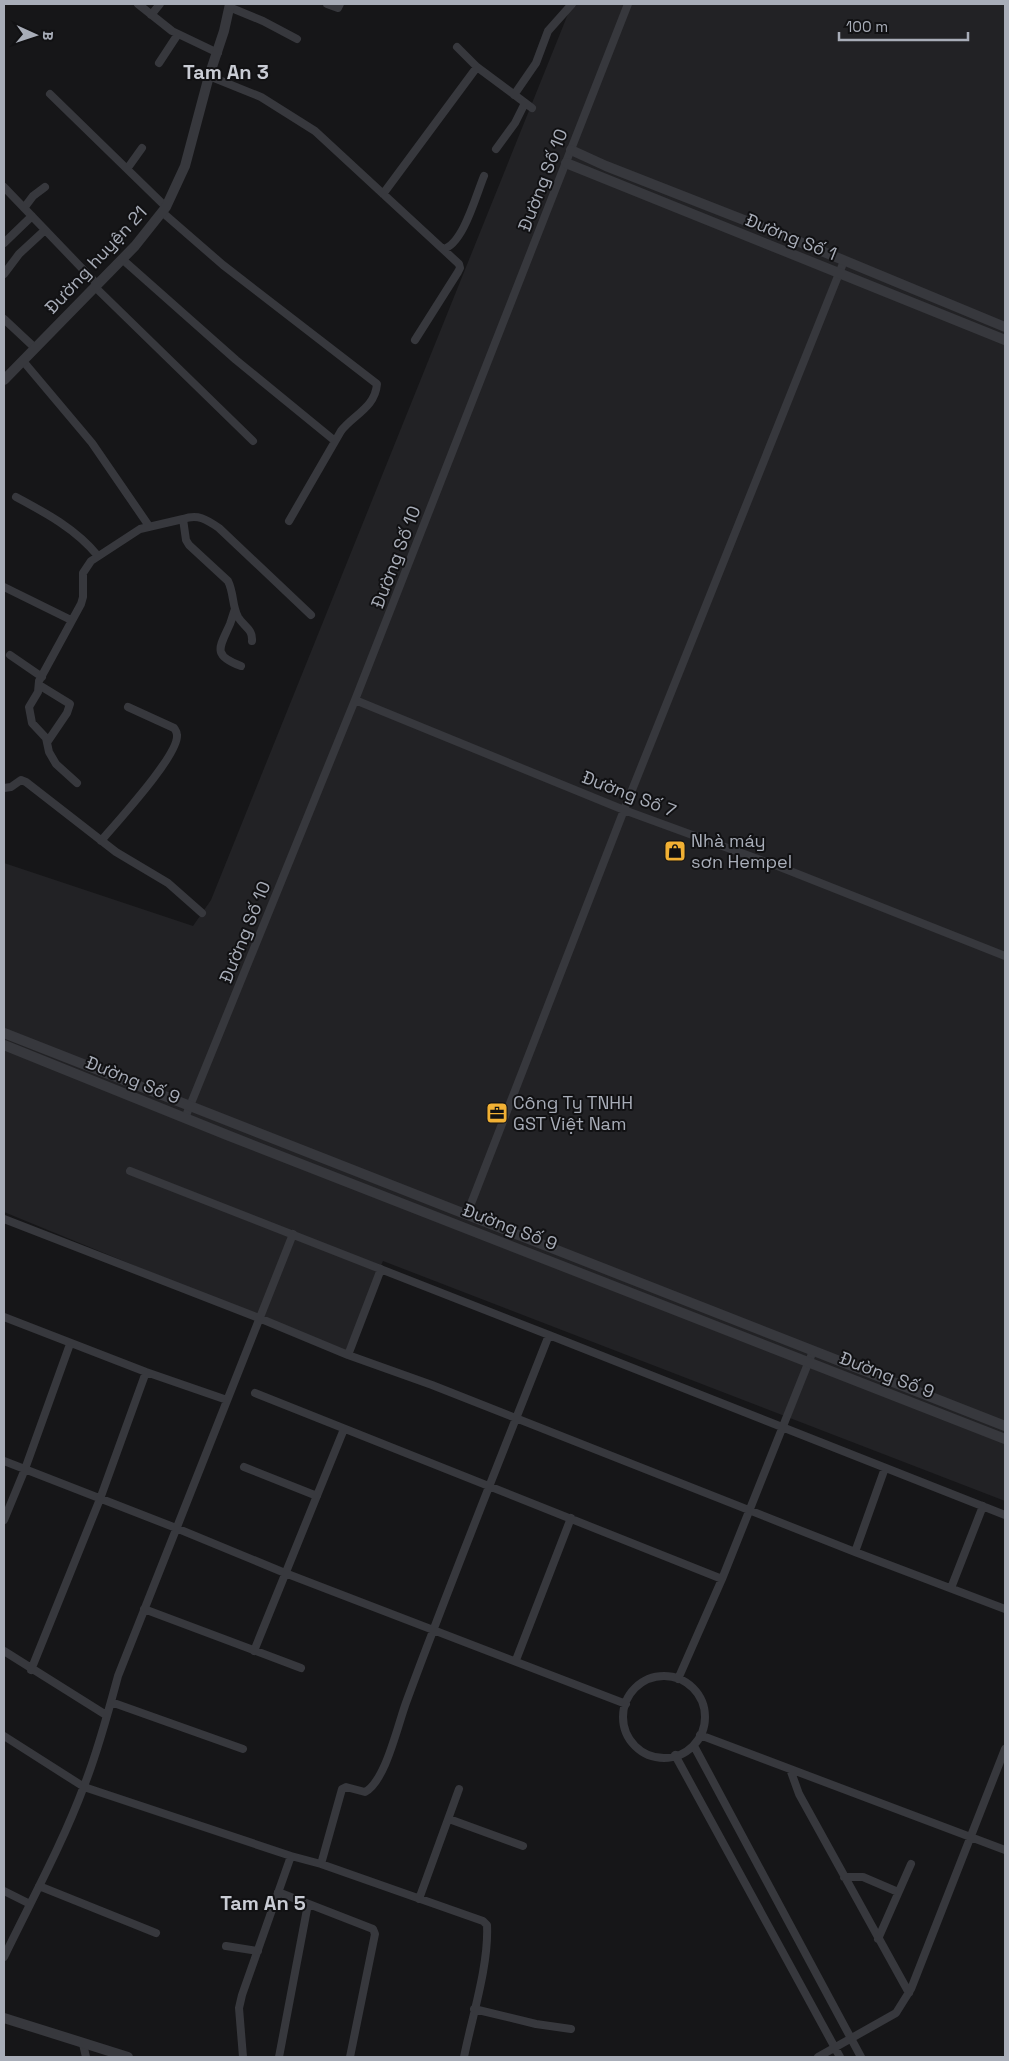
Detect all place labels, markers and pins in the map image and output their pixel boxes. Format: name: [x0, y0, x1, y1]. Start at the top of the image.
place label: Nhà máy sơn Hempel: [691, 829, 792, 873]
shop icon: Nhà máy sơn Hempel: [663, 839, 687, 863]
place label: Công Ty TNHH GST Việt Nam: [513, 1091, 633, 1135]
office icon: Công Ty TNHH GST Việt Nam: [485, 1101, 509, 1125]

